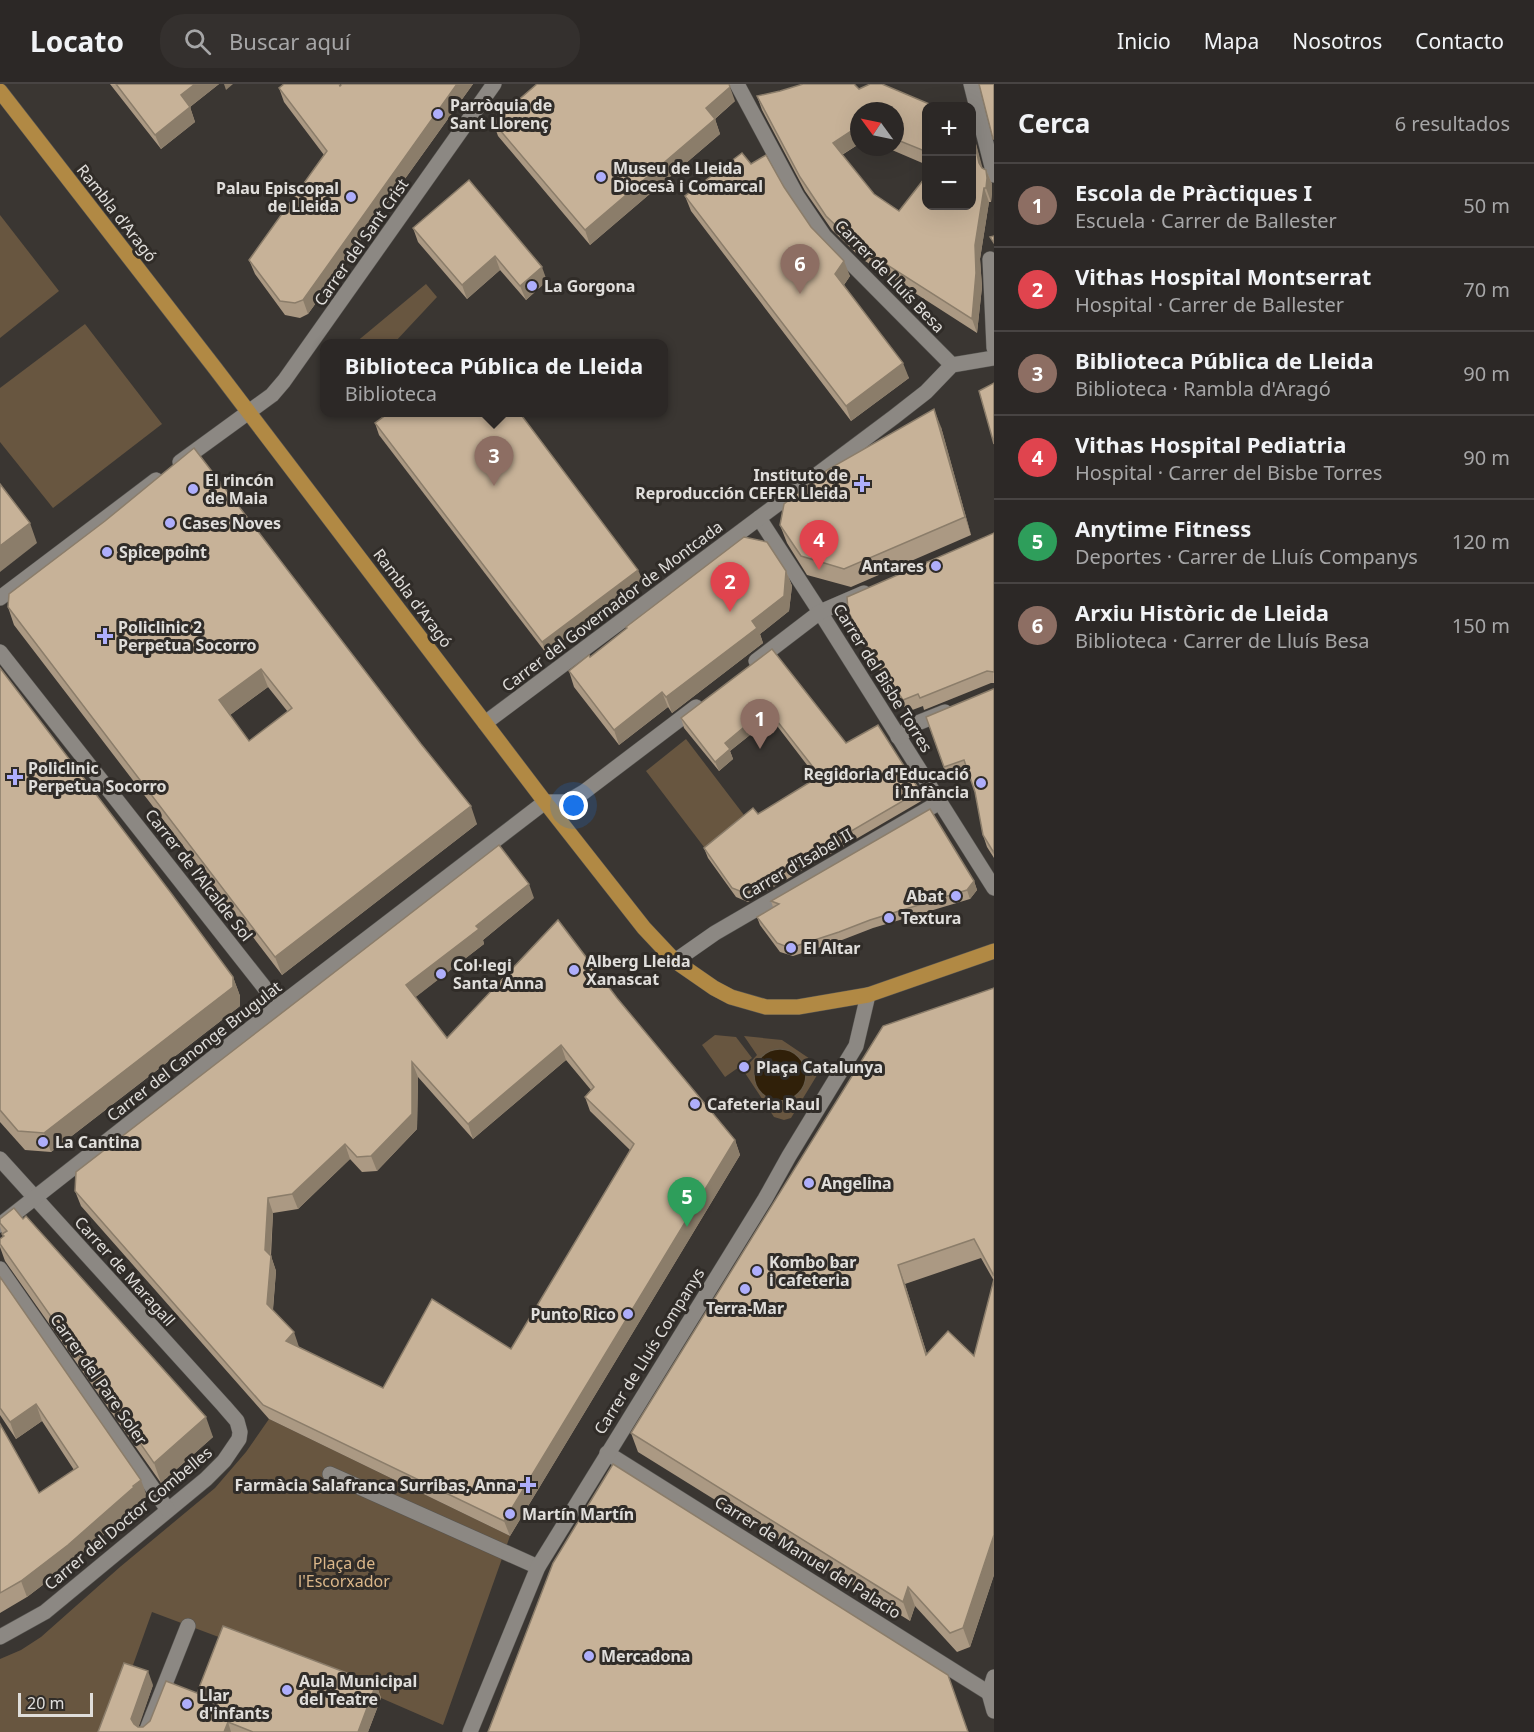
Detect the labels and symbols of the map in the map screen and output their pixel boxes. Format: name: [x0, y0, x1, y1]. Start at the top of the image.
place label: Parròquia de Sant Llorenç: [450, 94, 552, 134]
north arrow: [850, 102, 904, 156]
marker: Parròquia de Sant Llorenç: [431, 107, 445, 121]
place label: Museu de Lleida Diocesà i Comarcal: [613, 157, 763, 197]
street label: Rambla d'Aragó: [72, 160, 162, 266]
marker: Museu de Lleida Diocesà i Comarcal: [594, 170, 608, 184]
street label: Carrer del Sant Crist: [309, 174, 413, 310]
place label: Palau Episcopal de Lleida: [216, 177, 339, 217]
marker: Palau Episcopal de Lleida: [344, 190, 358, 204]
street label: Carrer de Lluís Besa: [830, 215, 950, 337]
pin: 6: [780, 244, 820, 294]
place label: La Gorgona: [544, 275, 635, 297]
marker: La Gorgona: [525, 279, 539, 293]
pin: 3: [474, 436, 514, 486]
place label: Instituto de Reproducción CEFER Lleida: [635, 464, 848, 504]
place label: El rincón de Maia: [205, 469, 274, 509]
marker: Instituto de Reproducción CEFER Lleida: [853, 475, 871, 493]
marker: El rincón de Maia: [186, 482, 200, 496]
place label: Cases Noves: [182, 512, 281, 534]
marker: Cases Noves: [163, 516, 177, 530]
street label: Carrer del Governador de Montcada: [497, 516, 727, 696]
pin: 4: [800, 520, 838, 570]
place label: Spice point: [119, 541, 207, 563]
street label: Rambla d'Aragó: [369, 544, 457, 652]
marker: Spice point: [100, 545, 114, 559]
place label: Antares: [862, 555, 924, 577]
marker: Antares: [929, 559, 943, 573]
pin: 2: [710, 562, 750, 612]
street label: Carrer del Bisbe Torres: [828, 600, 938, 756]
place label: Policlinic 2 Perpetua Socorro: [118, 616, 256, 656]
marker: Policlinic 2 Perpetua Socorro: [96, 627, 114, 645]
pin: 1: [740, 700, 780, 749]
place label: Policlinic Perpetua Socorro: [28, 757, 166, 797]
place label: Regidoria d'Educació i Infància: [804, 763, 969, 803]
marker: Policlinic Perpetua Socorro: [6, 768, 24, 786]
marker: Regidoria d'Educació i Infància: [974, 776, 988, 790]
your location: [559, 791, 588, 820]
street label: Carrer de l'Alcalde Sol: [140, 804, 258, 946]
street label: Carrer d'Isabel II: [737, 823, 857, 905]
place label: Abat: [906, 885, 944, 907]
marker: Abat: [949, 889, 963, 903]
place label: Textura: [901, 907, 961, 929]
marker: Textura: [882, 911, 896, 925]
place label: El Altar: [803, 937, 860, 959]
marker: El Altar: [784, 941, 798, 955]
place label: Alberg Lleida Xanascat: [586, 950, 691, 990]
place label: Col·legi Santa Anna: [453, 954, 544, 994]
marker: Alberg Lleida Xanascat: [567, 963, 581, 977]
marker: Col·legi Santa Anna: [434, 967, 448, 981]
street label: Carrer del Canonge Brugulat: [102, 976, 286, 1126]
place label: Plaça Catalunya: [756, 1056, 883, 1078]
marker: Plaça Catalunya: [737, 1060, 751, 1074]
place label: Cafeteria Raul: [707, 1093, 820, 1115]
marker: Cafeteria Raul: [688, 1097, 702, 1111]
place label: La Cantina: [55, 1131, 140, 1153]
marker: La Cantina: [36, 1135, 50, 1149]
place label: Angelina: [821, 1172, 892, 1194]
marker: Angelina: [802, 1176, 816, 1190]
pin: 5: [668, 1178, 706, 1227]
street label: Carrer de Maragall: [70, 1211, 180, 1331]
place label: Kombo bar i cafeteria: [769, 1251, 856, 1291]
street label: Carrer de Lluís Companys: [589, 1264, 709, 1438]
marker: Kombo bar i cafeteria: [750, 1264, 764, 1278]
marker: Terra-Mar: [738, 1282, 752, 1296]
place label: Terra-Mar: [706, 1297, 784, 1319]
place label: Punto Rico: [531, 1303, 616, 1325]
marker: Punto Rico: [621, 1307, 635, 1321]
street label: Carrer del Pare Soler: [45, 1309, 153, 1449]
street label: Carrer del Doctor Combelles: [39, 1441, 217, 1595]
place label: Farmàcia Salafranca Surribas, Anna: [235, 1474, 516, 1496]
marker: Farmàcia Salafranca Surribas, Anna: [521, 1478, 535, 1492]
street label: Carrer de Manuel del Palacio: [711, 1490, 905, 1624]
place label: Martín Martín: [522, 1503, 634, 1525]
marker: Martín Martín: [503, 1507, 517, 1521]
park label: Plaça de l'Escorxador: [298, 1552, 390, 1592]
place label: Mercadona: [601, 1645, 690, 1667]
marker: Mercadona: [582, 1649, 596, 1663]
place label: Aula Municipal del Teatre: [299, 1670, 417, 1710]
marker: Aula Municipal del Teatre: [280, 1683, 294, 1697]
place label: Llar d'infants: [199, 1684, 270, 1724]
scale bar: [18, 1690, 93, 1718]
marker: Llar d'infants: [180, 1697, 194, 1711]

